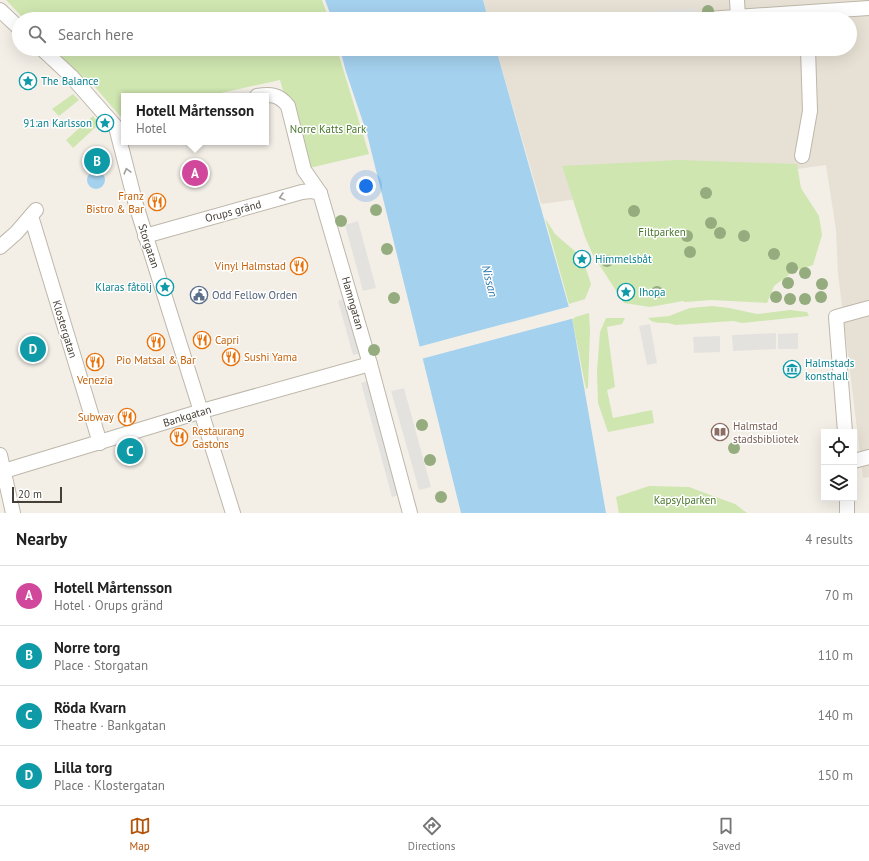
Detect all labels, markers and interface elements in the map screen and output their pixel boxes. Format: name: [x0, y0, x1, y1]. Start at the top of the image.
search box: [12, 12, 857, 56]
icon: search: [26, 23, 48, 45]
text: Search here: [58, 25, 134, 44]
place icon: The Balance: [18, 71, 38, 91]
place label: The Balance: [41, 74, 99, 88]
popup: [121, 93, 269, 145]
text: Hotell Mårtensson: [136, 101, 254, 120]
place icon: 91:an Karlsson: [95, 113, 115, 133]
place label: 91:an Karlsson: [23, 116, 92, 130]
text: Hotel: [136, 120, 166, 137]
park label: Norre Katts Park: [290, 122, 367, 136]
pin: B: [84, 146, 110, 176]
pin: A: [182, 158, 208, 188]
one-way arrow: [123, 168, 131, 175]
your location: [356, 176, 376, 196]
place label: Franz Bistro & Bar: [86, 189, 144, 216]
restaurant icon: Franz Bistro & Bar: [147, 192, 167, 212]
one-way arrow: [279, 192, 286, 201]
street label: Orups gränd: [203, 197, 263, 225]
street label: Storgatan: [135, 222, 163, 270]
park label: Filtparken: [638, 225, 686, 239]
place icon: Himmelsbåt: [572, 249, 592, 269]
place label: Himmelsbåt: [595, 252, 652, 266]
restaurant icon: Vinyl Halmstad: [289, 256, 309, 276]
place label: Vinyl Halmstad: [214, 259, 286, 273]
water label: Nissan: [479, 263, 501, 299]
street label: Hamngatan: [339, 275, 367, 331]
place icon: Klaras fåtölj: [155, 277, 175, 297]
place label: Klaras fåtölj: [95, 280, 152, 294]
place icon: Ihopa: [616, 282, 636, 302]
public building icon: Odd Fellow Orden: [189, 285, 209, 305]
place label: Ihopa: [639, 285, 666, 299]
place label: Odd Fellow Orden: [212, 288, 297, 302]
street label: Klostergatan: [50, 298, 80, 360]
restaurant icon: Capri: [192, 330, 212, 350]
restaurant icon: Pio Matsal & Bar: [146, 332, 166, 352]
place label: Capri: [215, 333, 239, 347]
pin: D: [20, 334, 46, 364]
restaurant icon: Sushi Yama: [221, 347, 241, 367]
place label: Sushi Yama: [244, 350, 297, 364]
restaurant icon: Venezia: [85, 352, 105, 372]
place label: Pio Matsal & Bar: [116, 353, 196, 367]
place label: Halmstads konsthall: [805, 356, 855, 383]
museum icon: Halmstads konsthall: [782, 359, 802, 379]
place label: Venezia: [76, 373, 113, 387]
street label: Bankgatan: [161, 402, 213, 430]
restaurant icon: Subway: [117, 407, 137, 427]
place label: Subway: [78, 410, 115, 424]
place label: Halmstad stadsbibliotek: [733, 419, 799, 446]
library icon: Halmstad stadsbibliotek: [710, 422, 730, 442]
place label: Restaurang Gastons: [192, 424, 245, 451]
restaurant icon: Restaurang Gastons: [169, 427, 189, 447]
map controls: [821, 429, 857, 501]
button: locate: [821, 429, 857, 465]
pin: C: [117, 436, 143, 466]
button: layers: [821, 465, 857, 501]
scale bar: [12, 485, 62, 504]
text: 20 m: [18, 487, 42, 501]
park label: Kapsylparken: [654, 493, 716, 507]
text: Nearby: [16, 528, 67, 550]
text: 4 results: [805, 531, 853, 548]
text: Hotell Mårtensson: [54, 578, 172, 597]
text: A: [25, 587, 33, 604]
text: 70 m: [825, 587, 853, 604]
text: Hotel · Orups gränd: [54, 597, 163, 614]
text: Norre torg: [54, 638, 120, 657]
text: B: [25, 647, 33, 664]
text: 110 m: [818, 647, 853, 664]
text: Place · Storgatan: [54, 657, 148, 674]
text: Röda Kvarn: [54, 698, 126, 717]
text: C: [25, 707, 33, 724]
text: 140 m: [818, 707, 853, 724]
text: Theatre · Bankgatan: [54, 717, 166, 734]
text: Lilla torg: [54, 758, 112, 777]
text: D: [25, 767, 33, 784]
text: 150 m: [818, 767, 853, 784]
text: Place · Klostergatan: [54, 777, 165, 794]
tab: Map: [129, 815, 151, 853]
tab: Directions: [408, 815, 455, 853]
tab: Saved: [712, 815, 740, 853]

